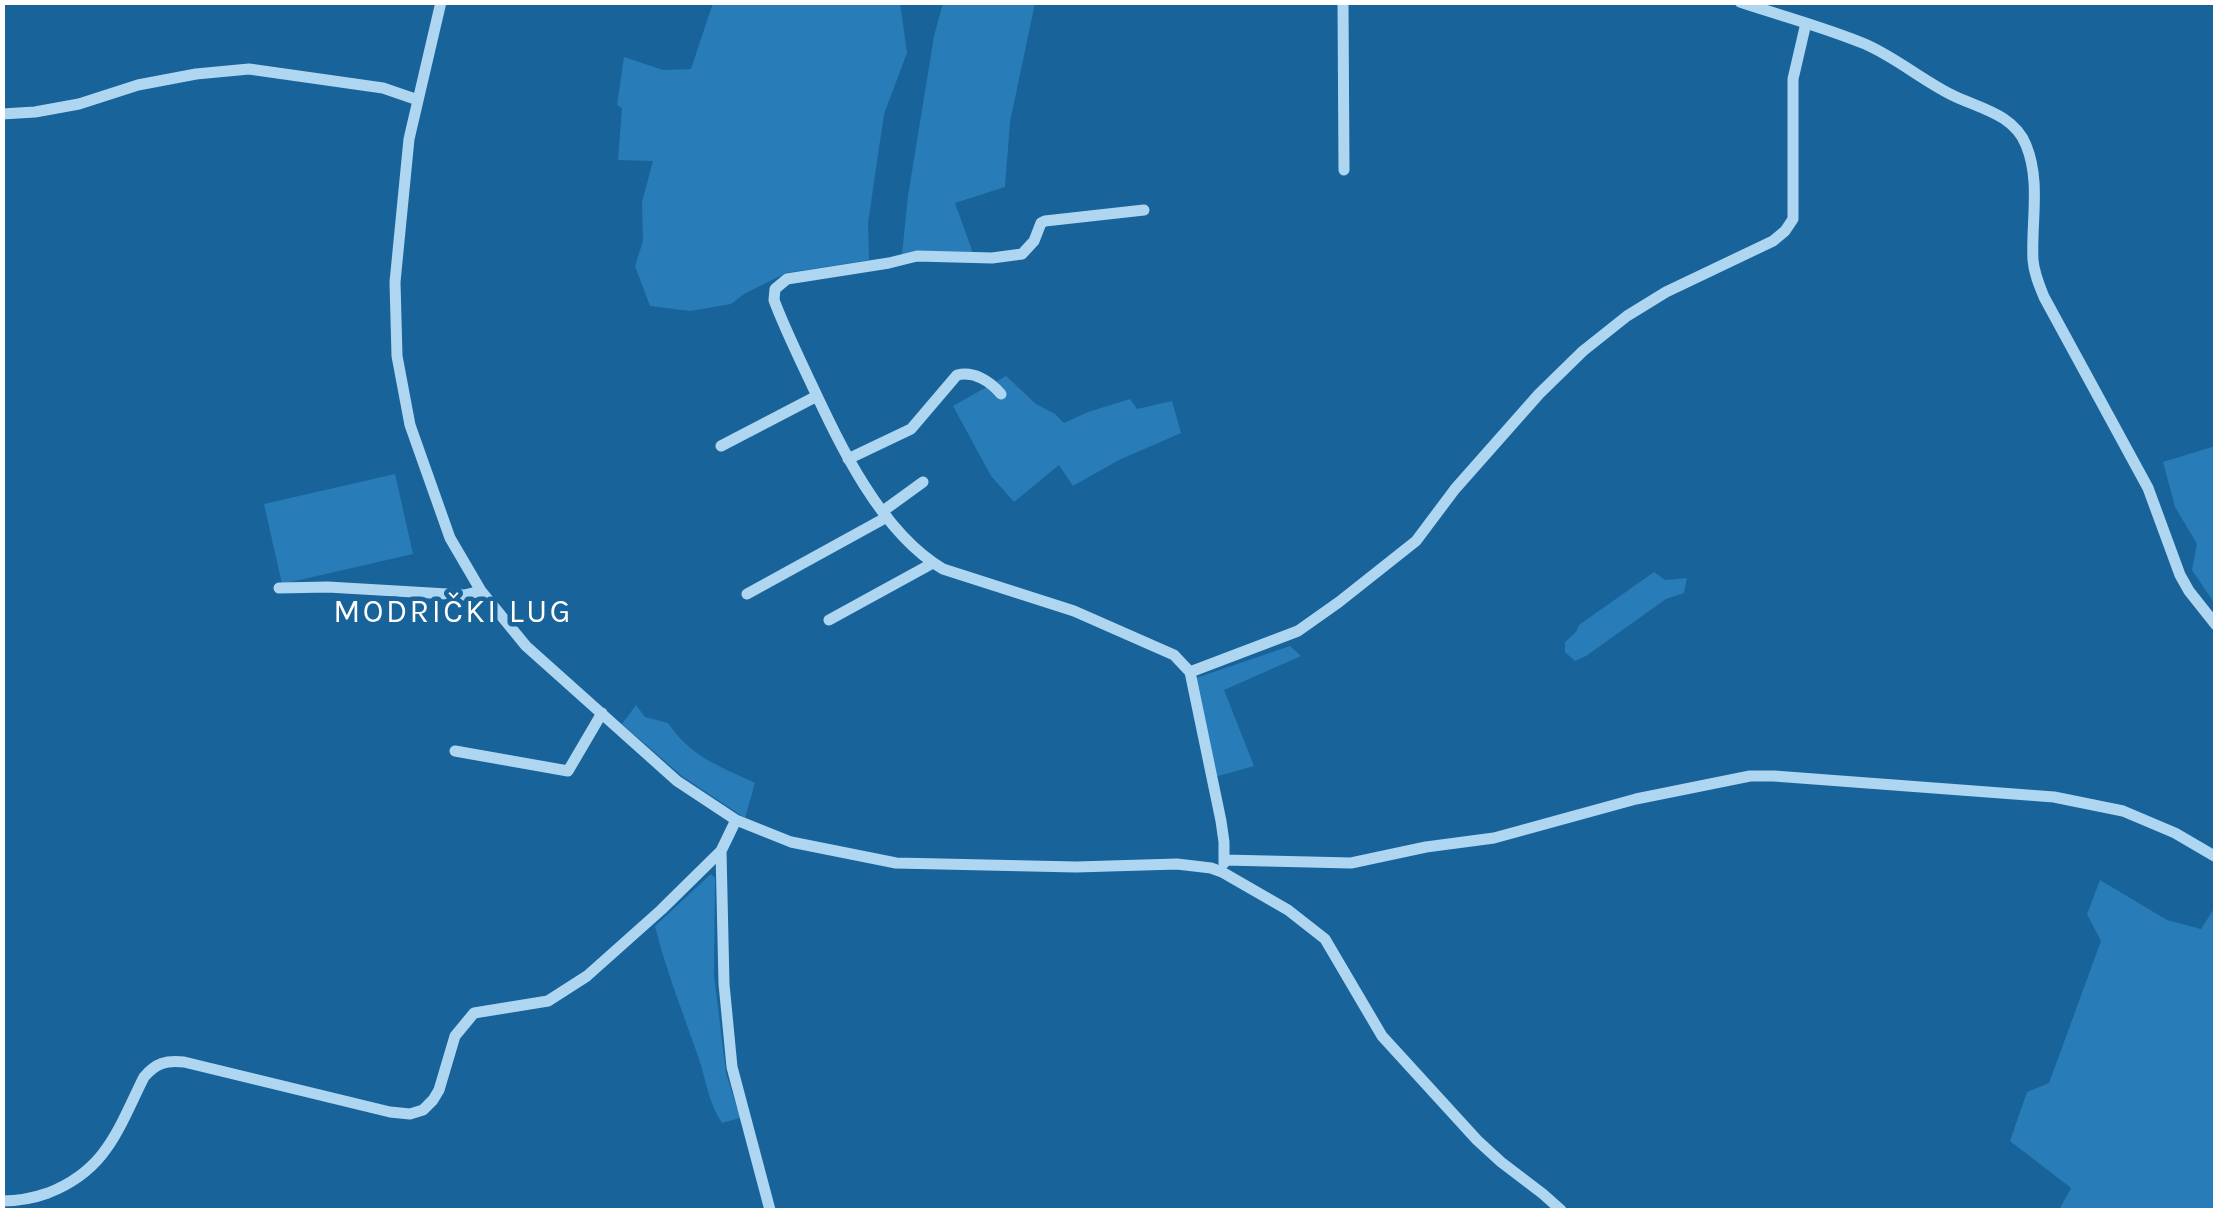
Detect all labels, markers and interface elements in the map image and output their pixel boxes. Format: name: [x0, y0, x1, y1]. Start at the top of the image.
district label: MODRIČKI LUG: [333, 594, 573, 632]

